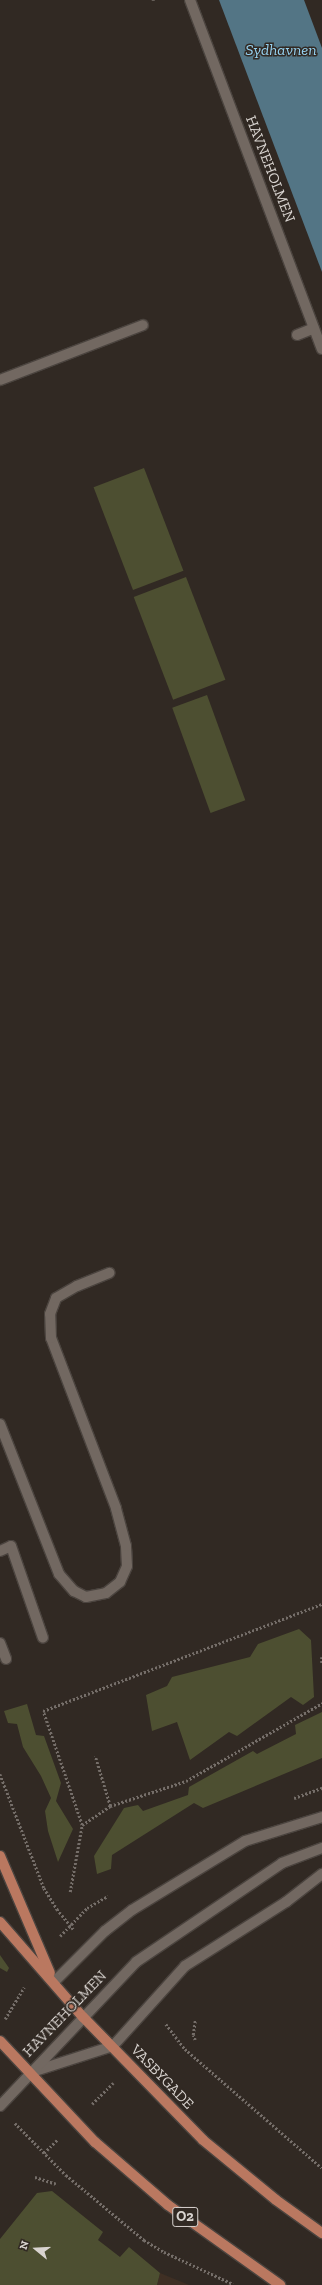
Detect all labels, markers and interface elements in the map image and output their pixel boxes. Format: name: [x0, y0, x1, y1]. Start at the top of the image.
water label: Sydhavnen: [245, 40, 317, 60]
street label: HAVNEHOLMEN: [241, 113, 299, 225]
street label: HAVNEHOLMEN: [19, 1967, 111, 2061]
street label: VASBYGADE: [127, 2041, 197, 2113]
road number: O2: [172, 2205, 198, 2229]
north arrow: [16, 2229, 56, 2269]
text: N: [17, 2239, 32, 2251]

